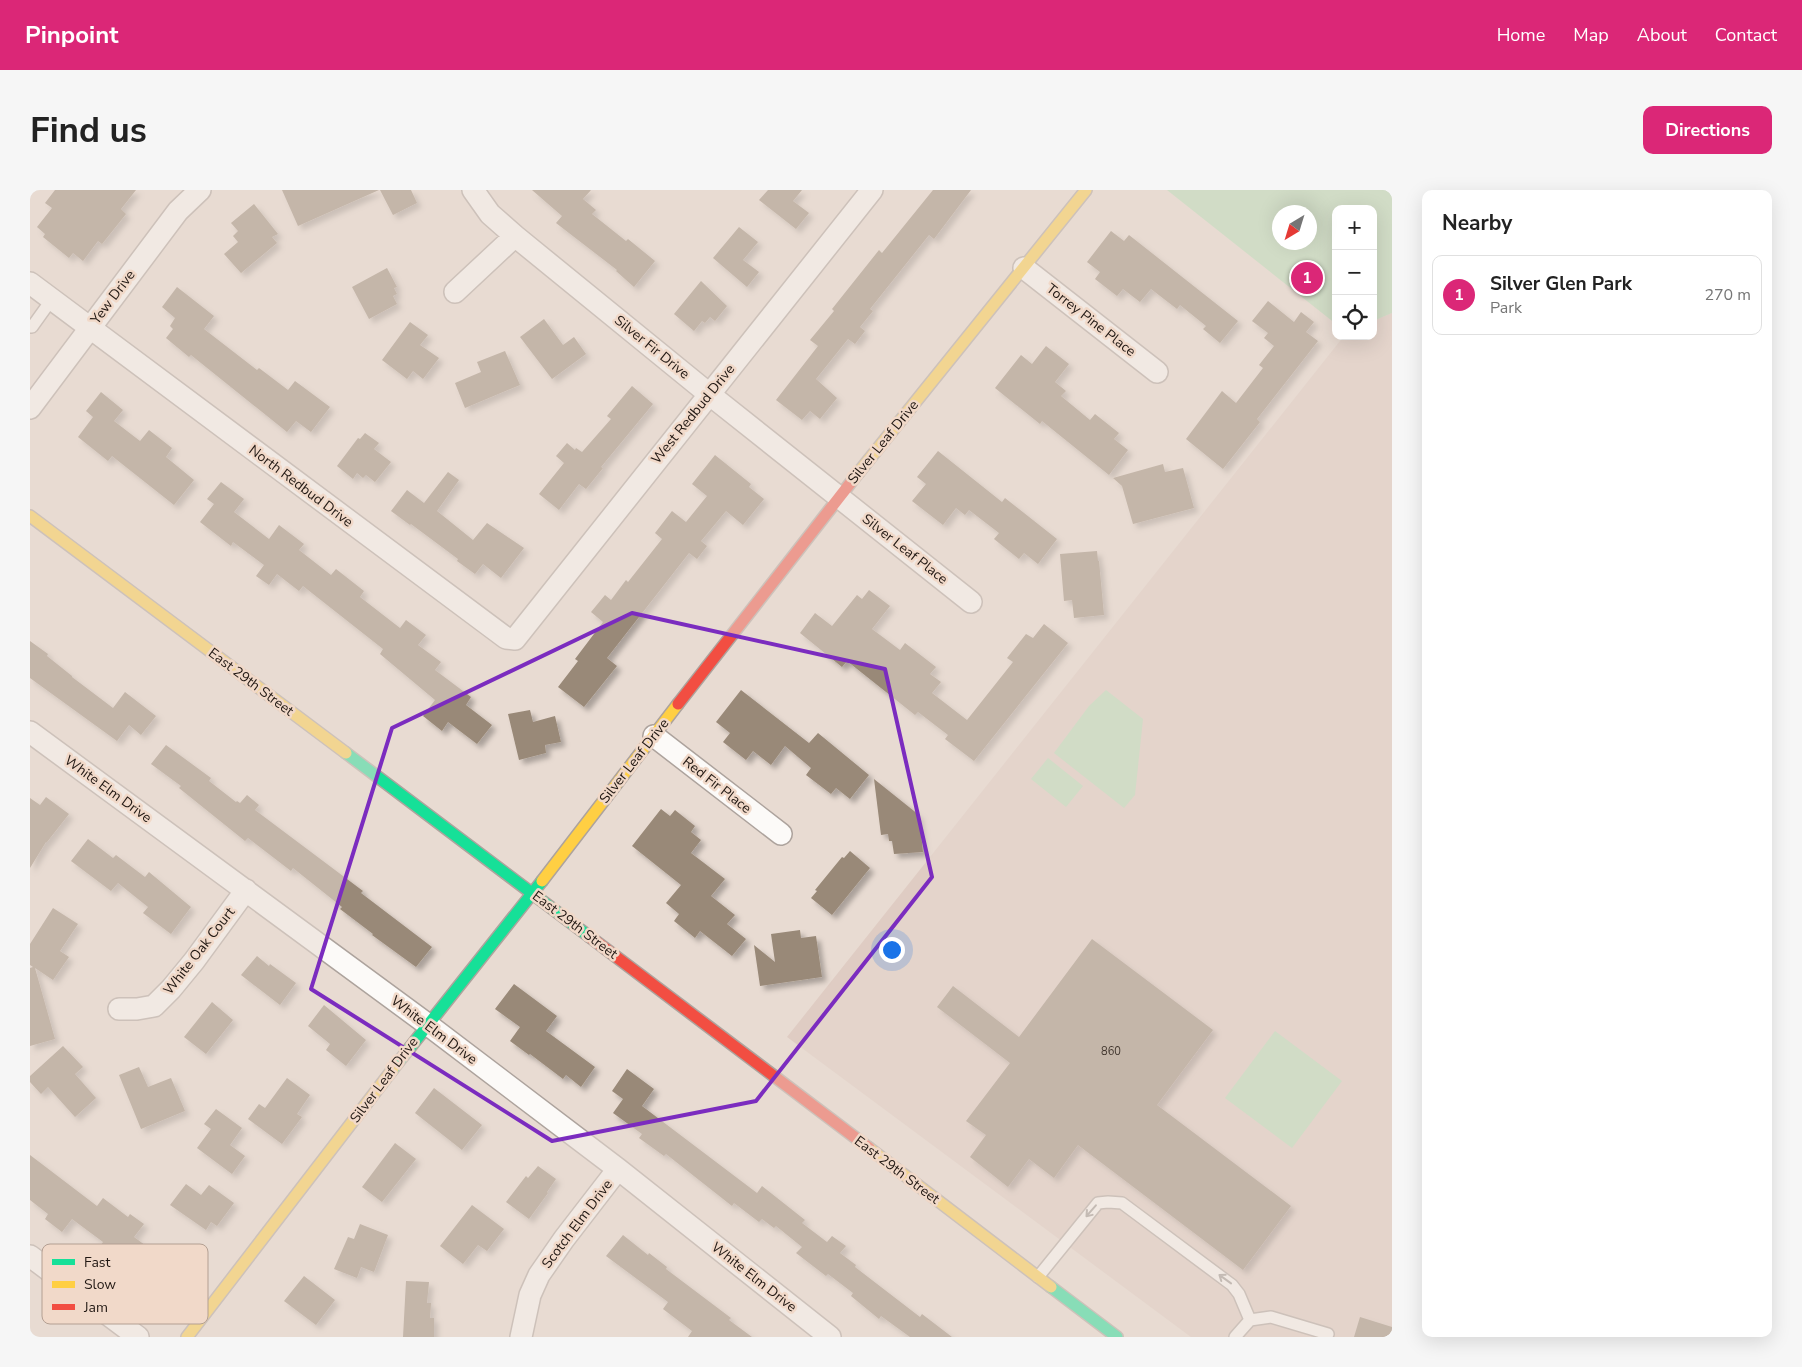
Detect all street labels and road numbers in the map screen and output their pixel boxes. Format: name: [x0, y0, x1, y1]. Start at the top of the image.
street label: Yew Drive: [86, 266, 140, 329]
street label: Torrey Pine Place: [1042, 279, 1140, 361]
street label: Silver Fir Drive: [610, 311, 694, 383]
street label: West Redbud Drive: [647, 360, 739, 468]
street label: Silver Leaf Drive: [843, 396, 923, 488]
street label: North Redbud Drive: [245, 441, 357, 531]
street label: Silver Leaf Place: [858, 510, 952, 588]
street label: East 29th Street: [205, 644, 298, 720]
street label: Silver Leaf Drive: [595, 715, 673, 807]
street label: White Elm Drive: [61, 751, 155, 827]
street label: Red Fir Place: [679, 752, 755, 818]
street label: East 29th Street: [529, 887, 622, 963]
street label: White Oak Court: [159, 903, 239, 999]
street label: White Elm Drive: [387, 991, 481, 1069]
street label: Silver Leaf Drive: [345, 1033, 423, 1127]
street label: East 29th Street: [851, 1132, 944, 1208]
street label: Scotch Elm Drive: [537, 1176, 617, 1272]
street label: White Elm Drive: [707, 1238, 801, 1316]

